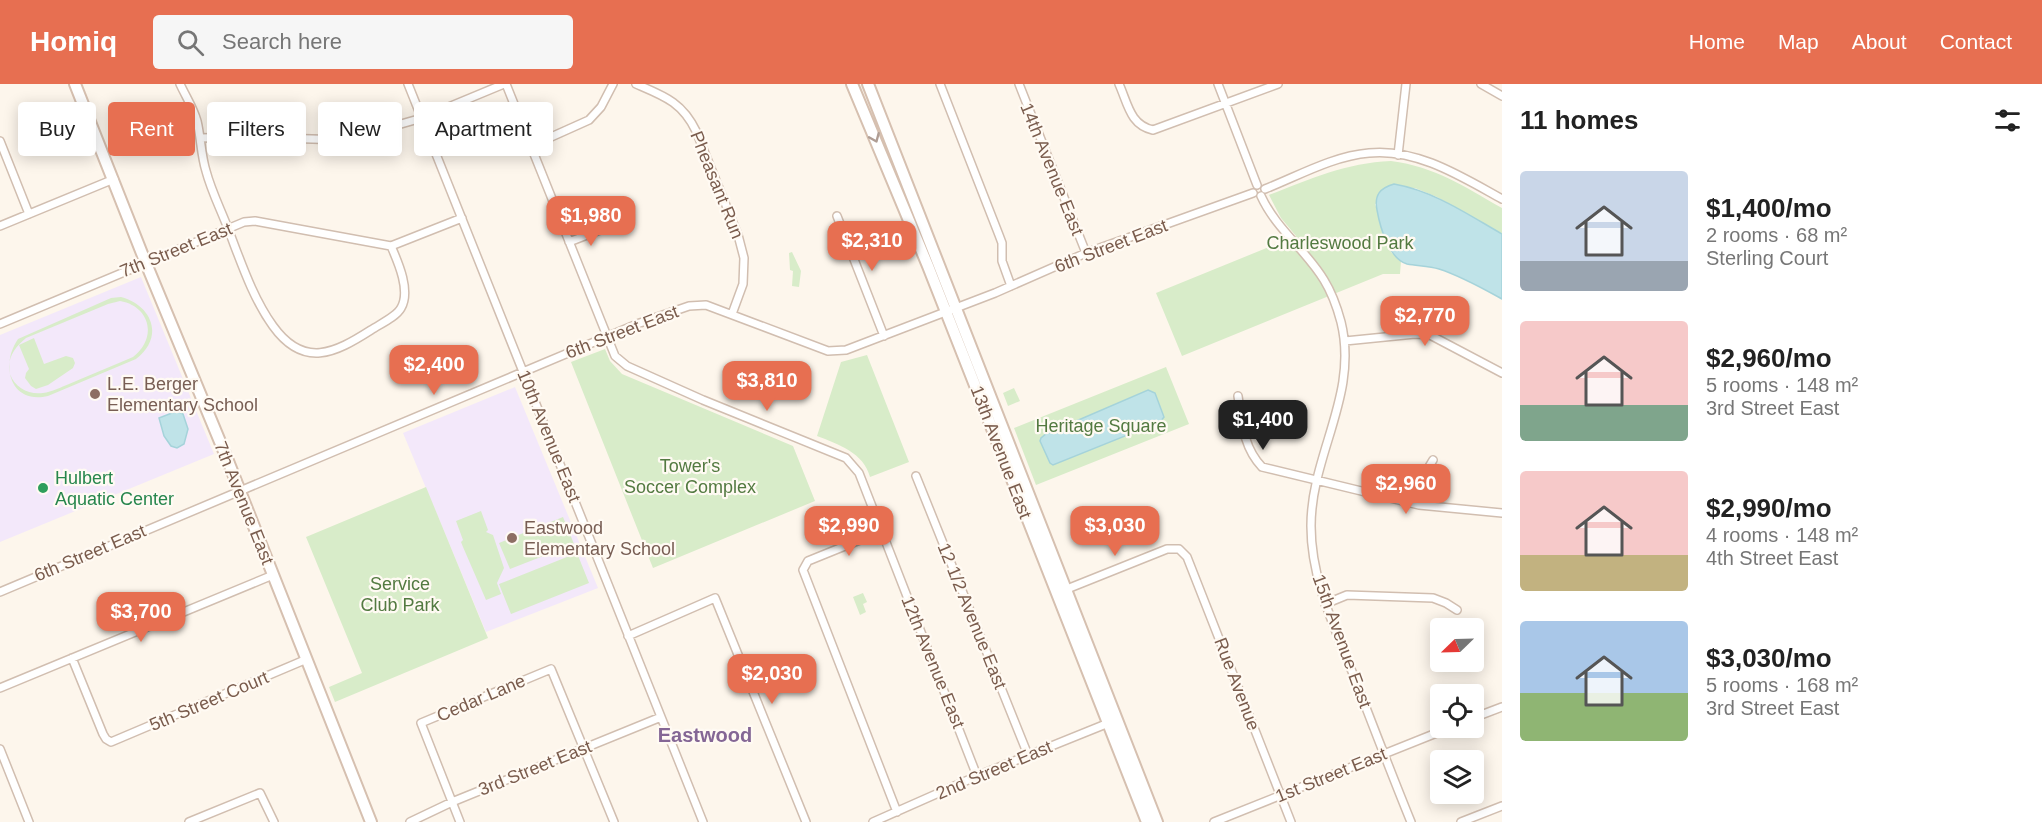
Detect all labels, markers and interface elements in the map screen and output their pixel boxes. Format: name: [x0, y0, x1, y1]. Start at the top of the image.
search box: [153, 15, 573, 69]
text: Homiq: [30, 26, 117, 57]
icon: search: [174, 26, 207, 59]
text: Search here: [222, 29, 342, 54]
text: Home: [1689, 30, 1745, 53]
text: Map: [1778, 30, 1819, 53]
text: About: [1852, 30, 1907, 53]
text: Contact: [1940, 30, 2012, 53]
street label: 14th Avenue East: [1016, 100, 1088, 238]
chip: Buy: [18, 102, 96, 156]
chip: Rent: [108, 102, 195, 156]
chip: Filters: [207, 102, 306, 156]
chip: New: [318, 102, 402, 156]
chip: Apartment: [414, 102, 553, 156]
icon: filters: [1991, 104, 2024, 137]
text: 11 homes: [1520, 105, 1639, 135]
street label: Pheasant Run: [686, 128, 748, 242]
one-way arrow: [868, 132, 880, 143]
text: $1,400/mo: [1706, 193, 1832, 223]
icon: home: [1568, 195, 1640, 267]
pin: $1,980: [542, 196, 640, 247]
text: $1,980: [560, 204, 622, 226]
street label: 6th Street East: [1052, 215, 1170, 277]
street label: 7th Street East: [117, 218, 235, 282]
pin: $2,310: [823, 221, 921, 272]
text: 2 rooms · 68 m²: [1706, 224, 1847, 246]
text: $2,310: [841, 229, 903, 251]
park label: Charleswood Park: [1266, 233, 1415, 253]
text: Sterling Court: [1706, 247, 1828, 269]
pin: $2,770: [1376, 296, 1474, 347]
street label: 6th Street East: [563, 301, 681, 363]
text: $2,770: [1394, 304, 1456, 326]
text: $2,960/mo: [1706, 343, 1832, 373]
pin: $2,400: [385, 345, 483, 396]
icon: home: [1568, 345, 1640, 417]
text: $2,400: [403, 353, 465, 375]
pin: $3,810: [718, 361, 816, 412]
street label: 10th Avenue East: [513, 367, 585, 505]
text: $3,810: [736, 369, 798, 391]
place label: L.E. Berger Elementary School: [107, 374, 258, 415]
text: 5 rooms · 148 m²: [1706, 374, 1858, 396]
street label: 13th Avenue East: [966, 383, 1036, 521]
marker: L.E. Berger Elementary School: [88, 387, 102, 401]
text: 3rd Street East: [1706, 397, 1839, 419]
pin: $1,400: [1214, 400, 1312, 451]
text: $1,400: [1232, 408, 1294, 430]
park label: Heritage Square: [1035, 416, 1167, 436]
street label: 7th Avenue East: [210, 439, 278, 567]
park label: Tower's Soccer Complex: [624, 456, 756, 497]
pin: $2,960: [1357, 464, 1455, 515]
place label: Hulbert Aquatic Center: [55, 468, 174, 509]
text: $2,960: [1375, 472, 1437, 494]
marker: Hulbert Aquatic Center: [36, 481, 50, 495]
text: $2,990/mo: [1706, 493, 1832, 523]
icon: home: [1568, 495, 1640, 567]
pin: $2,990: [800, 506, 898, 557]
pin: $3,030: [1066, 506, 1164, 557]
text: $2,990: [818, 514, 880, 536]
text: $3,030: [1084, 514, 1146, 536]
place label: Eastwood Elementary School: [524, 518, 675, 559]
street label: 6th Street East: [31, 521, 149, 585]
text: 4 rooms · 148 m²: [1706, 524, 1858, 546]
marker: Eastwood Elementary School: [505, 531, 519, 545]
street label: 12 1/2 Avenue East: [934, 540, 1010, 692]
text: 4th Street East: [1706, 547, 1838, 569]
street label: 15th Avenue East: [1309, 571, 1375, 711]
park label: Service Club Park: [360, 574, 441, 615]
pin: $3,700: [92, 592, 190, 643]
street label: 12th Avenue East: [897, 593, 969, 731]
text: $3,700: [110, 600, 172, 622]
north arrow: [1430, 618, 1484, 672]
map controls: [1430, 618, 1484, 804]
street label: Rue Avenue: [1210, 635, 1264, 733]
text: $3,030/mo: [1706, 643, 1832, 673]
icon: home: [1568, 645, 1640, 717]
pin: $2,030: [723, 654, 821, 705]
text: $2,030: [741, 662, 803, 684]
street label: 5th Street Court: [147, 667, 271, 735]
street label: Cedar Lane: [434, 670, 528, 726]
text: 5 rooms · 168 m²: [1706, 674, 1858, 696]
button: locate: [1430, 684, 1484, 738]
text: 3rd Street East: [1706, 697, 1839, 719]
district label: Eastwood: [658, 724, 752, 746]
street label: 3rd Street East: [476, 736, 594, 800]
street label: 2nd Street East: [933, 737, 1055, 803]
street label: 1st Street East: [1273, 744, 1389, 806]
button: layers: [1430, 750, 1484, 804]

